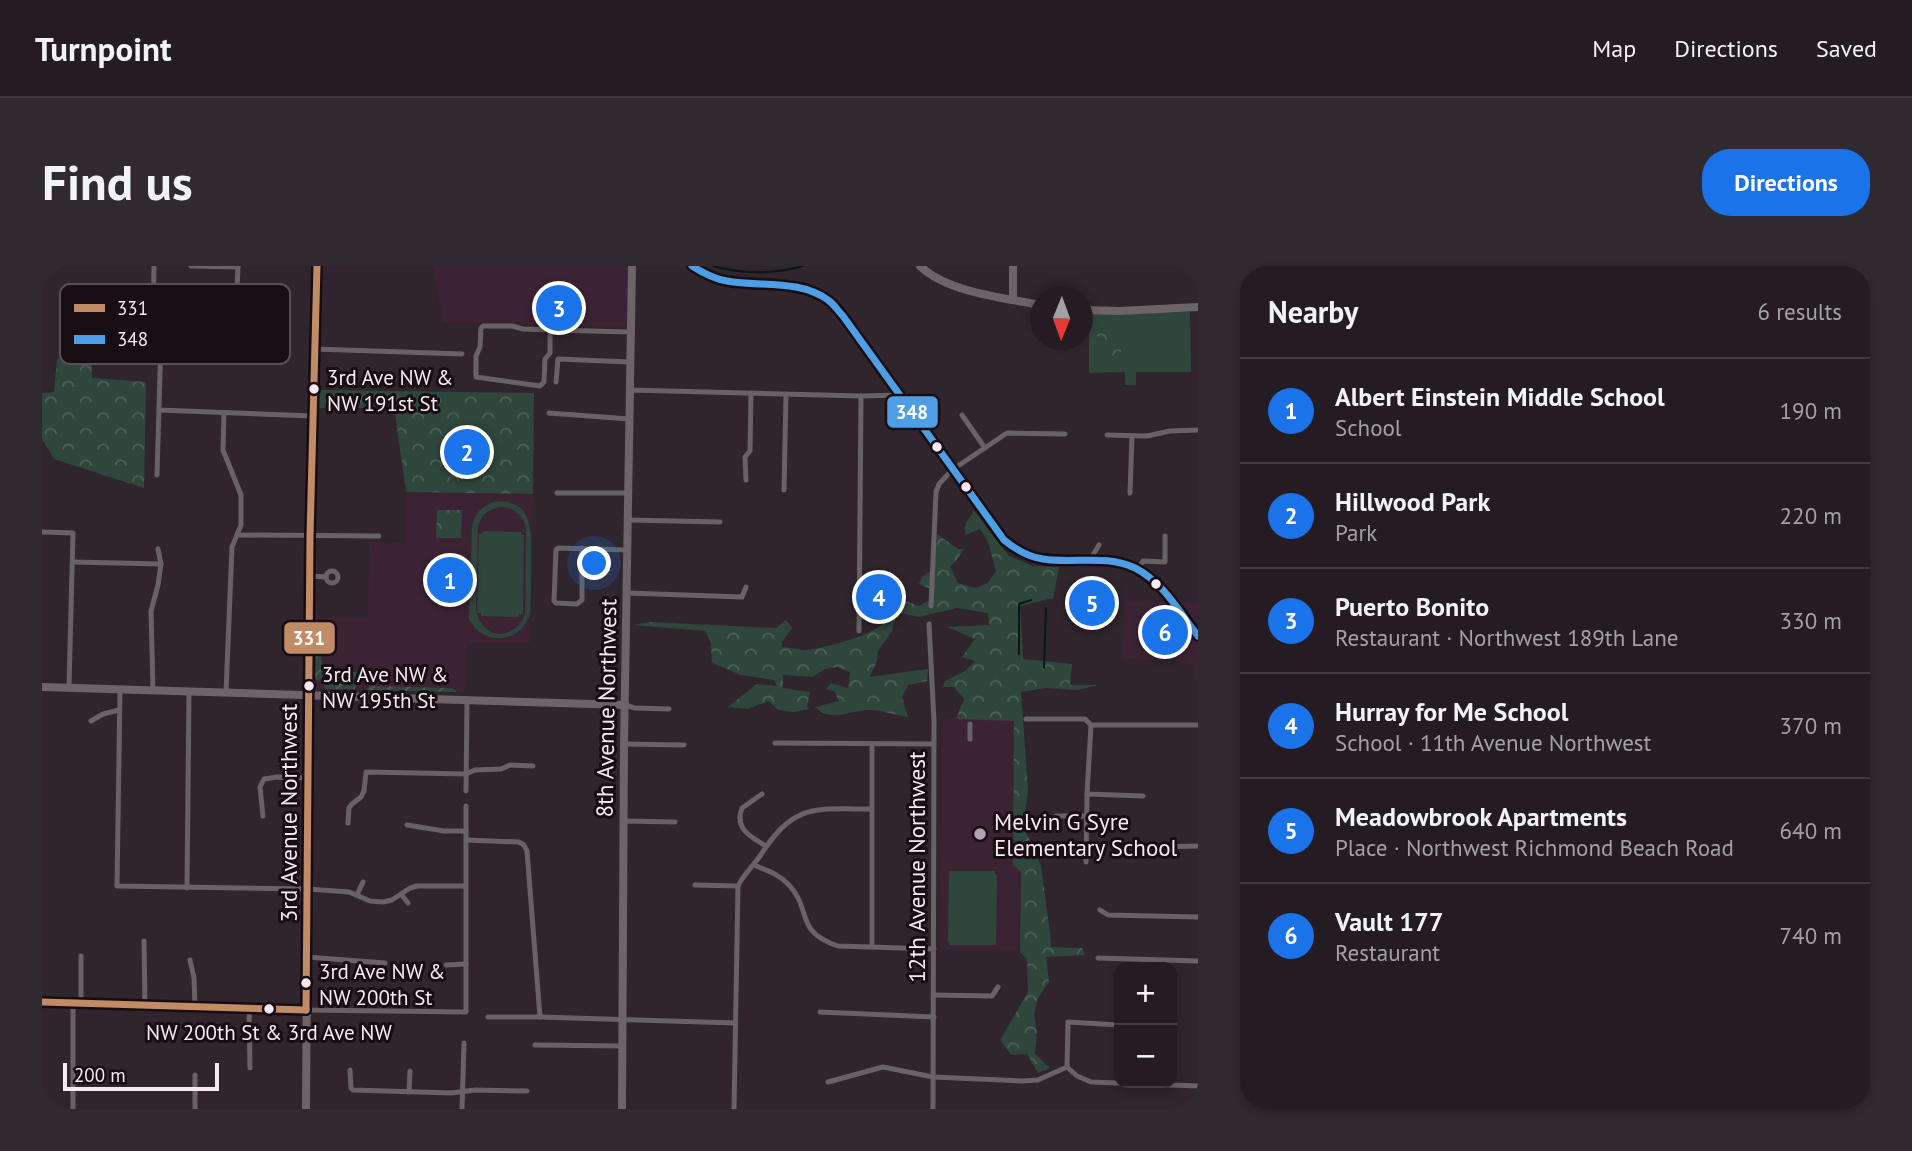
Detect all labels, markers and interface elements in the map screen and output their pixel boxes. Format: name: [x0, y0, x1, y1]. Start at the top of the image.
text: Turnpoint: [35, 27, 172, 70]
text: Map: [1592, 33, 1636, 64]
text: Directions: [1674, 33, 1778, 64]
text: Saved: [1816, 33, 1877, 64]
button: Directions: [1702, 149, 1870, 216]
text: Find us: [42, 150, 193, 214]
pin: 3: [536, 282, 582, 334]
legend: [60, 284, 290, 364]
north arrow: [1030, 287, 1093, 350]
text: Nearby: [1268, 292, 1358, 331]
text: 331: [117, 296, 148, 320]
text: 6 results: [1758, 297, 1842, 326]
text: 348: [117, 327, 148, 351]
place label: 3rd Ave NW & NW 191st St: [327, 364, 453, 417]
text: Albert Einstein Middle School: [1335, 380, 1665, 413]
marker: 3rd Ave NW & NW 191st St: [307, 382, 321, 396]
line badge: 348: [886, 395, 939, 429]
text: 1: [1284, 396, 1298, 425]
text: 190 m: [1780, 396, 1842, 425]
text: 348: [896, 400, 928, 424]
text: School: [1335, 413, 1402, 442]
pin: 2: [444, 426, 490, 478]
unlabelled marker: [930, 440, 944, 454]
unlabelled marker: [959, 480, 973, 494]
text: Hillwood Park: [1335, 485, 1490, 518]
text: 2: [1284, 501, 1298, 530]
text: 220 m: [1780, 501, 1842, 530]
text: Park: [1335, 518, 1377, 547]
your location: [577, 546, 611, 580]
pin: 1: [427, 554, 473, 606]
pin: 4: [856, 571, 902, 623]
pin: 5: [1069, 577, 1115, 629]
unlabelled marker: [1149, 577, 1163, 591]
text: Puerto Bonito: [1335, 590, 1489, 623]
street label: 8th Avenue Northwest: [590, 598, 622, 818]
pin: 6: [1142, 606, 1188, 658]
text: 3: [1284, 606, 1298, 635]
text: 330 m: [1780, 606, 1842, 635]
line badge: 331: [283, 621, 336, 655]
text: Restaurant · Northwest 189th Lane: [1335, 623, 1678, 652]
text: 331: [293, 626, 325, 650]
place label: 3rd Ave NW & NW 195th St: [322, 661, 448, 714]
marker: 3rd Ave NW & NW 195th St: [302, 679, 316, 693]
text: Hurray for Me School: [1335, 695, 1568, 728]
street label: 3rd Avenue Northwest: [274, 703, 303, 922]
text: 4: [1284, 711, 1298, 740]
text: 370 m: [1780, 711, 1842, 740]
text: School · 11th Avenue Northwest: [1335, 728, 1651, 757]
street label: 12th Avenue Northwest: [902, 751, 931, 983]
text: Meadowbrook Apartments: [1335, 800, 1627, 833]
place label: Melvin G Syre Elementary School: [994, 807, 1178, 862]
text: 5: [1284, 816, 1298, 845]
text: 640 m: [1780, 816, 1842, 845]
marker: Melvin G Syre Elementary School: [972, 826, 988, 842]
text: Place · Northwest Richmond Beach Road: [1335, 833, 1734, 862]
text: Vault 177: [1335, 905, 1444, 938]
text: 6: [1284, 921, 1298, 950]
text: 740 m: [1780, 921, 1842, 950]
text: Restaurant: [1335, 938, 1440, 967]
place label: 3rd Ave NW & NW 200th St: [319, 958, 445, 1011]
map controls: [1114, 962, 1177, 1088]
button: +: [1114, 962, 1177, 1025]
marker: 3rd Ave NW & NW 200th St: [299, 976, 313, 990]
marker: NW 200th St & 3rd Ave NW: [262, 1002, 276, 1016]
place label: NW 200th St & 3rd Ave NW: [146, 1019, 392, 1046]
button: −: [1114, 1025, 1177, 1088]
scale bar: [63, 1060, 219, 1092]
text: 200 m: [74, 1063, 126, 1087]

